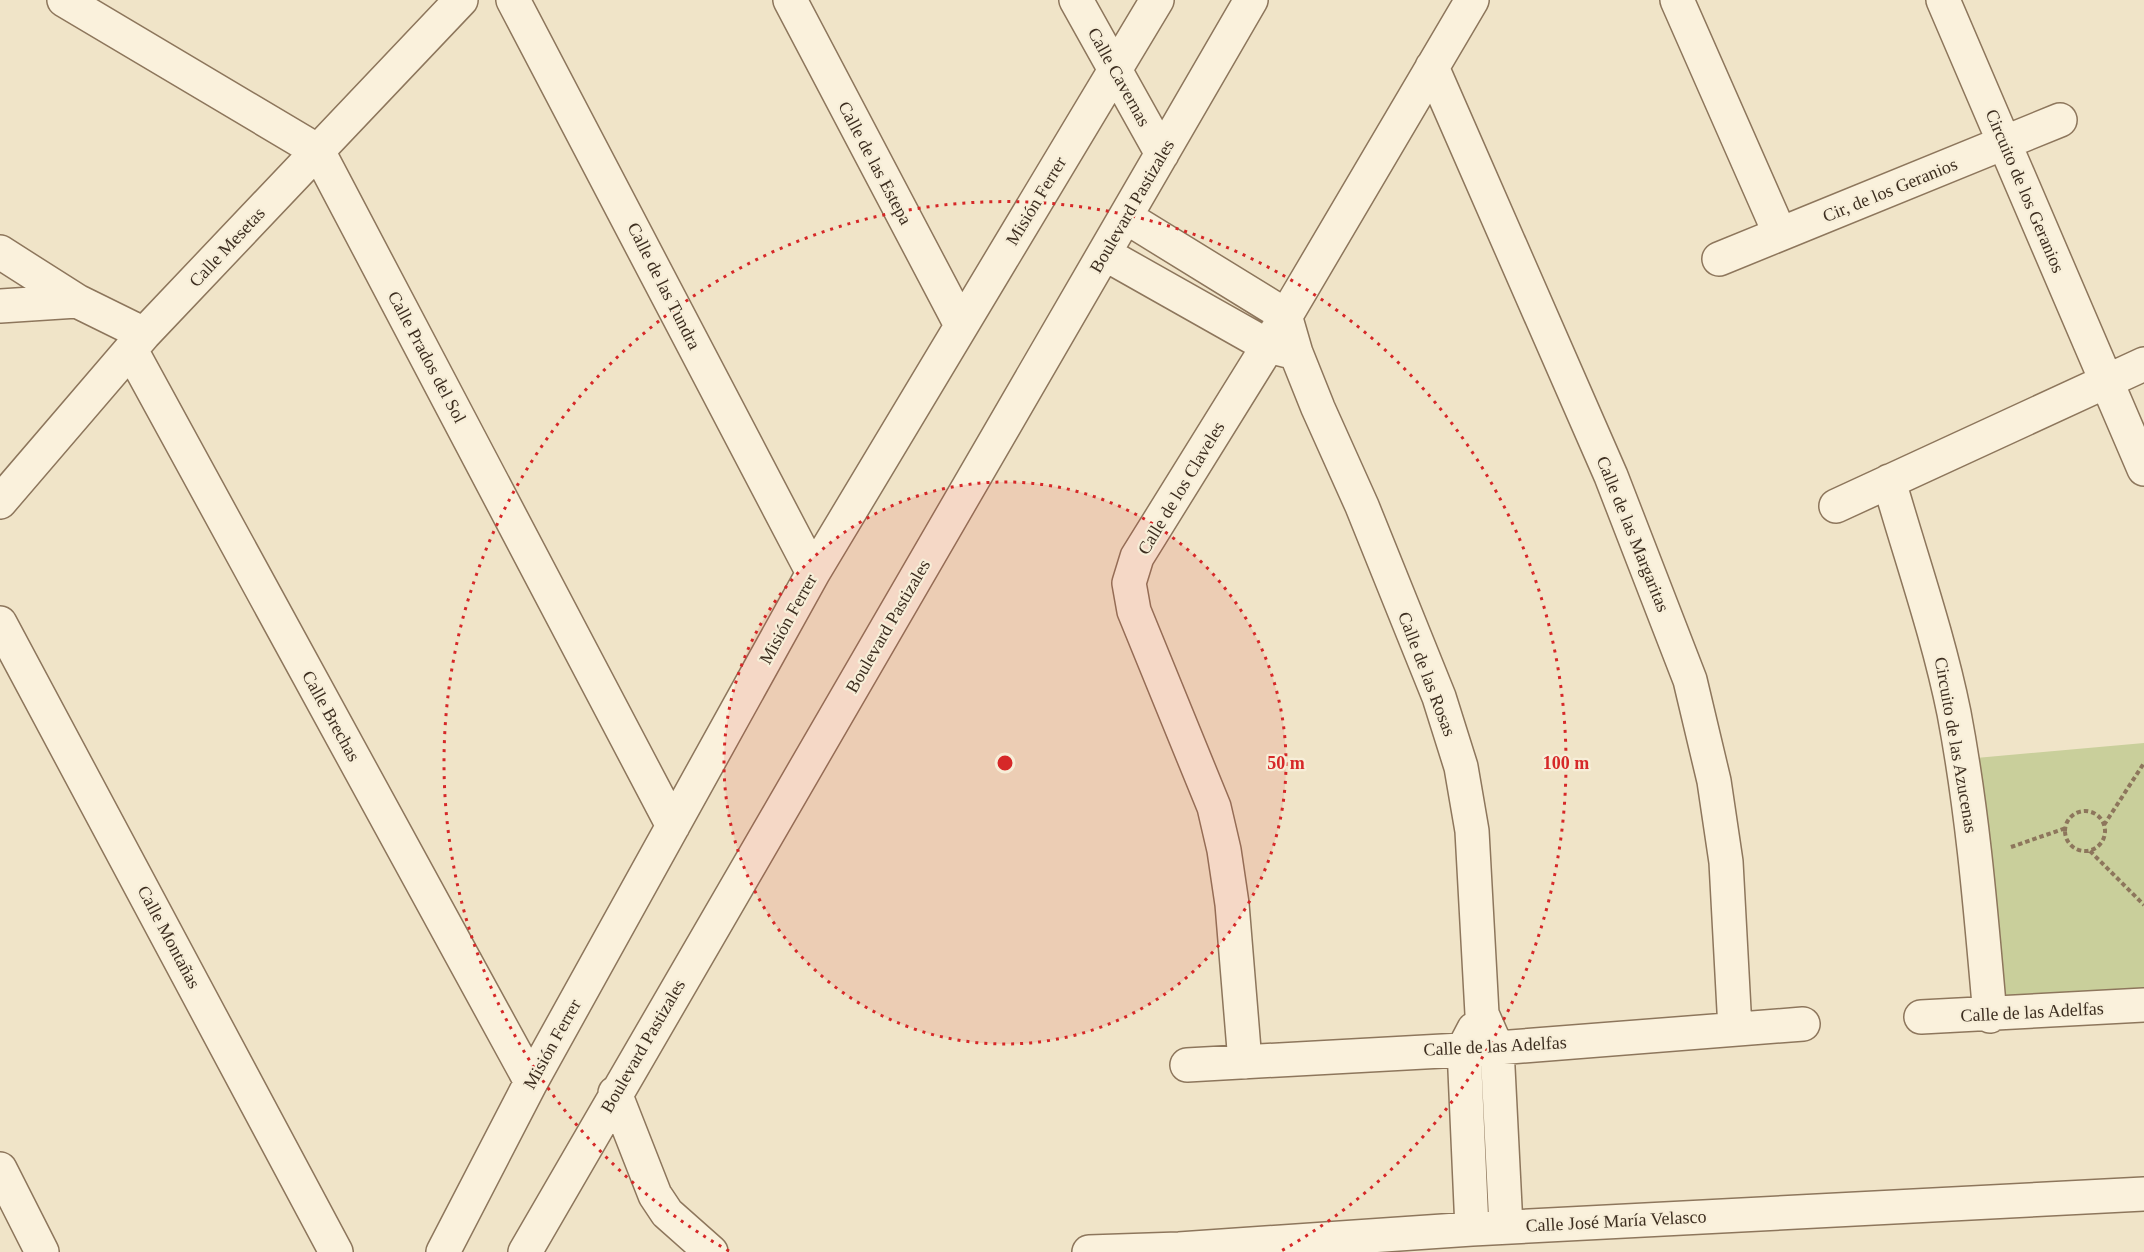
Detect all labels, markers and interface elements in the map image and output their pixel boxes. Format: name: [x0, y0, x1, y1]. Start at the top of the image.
street label: Calle Cavernas: [1084, 24, 1154, 130]
street label: Calle de las Estepa: [834, 98, 916, 228]
street label: Circuito de los Geranios: [1982, 106, 2068, 276]
street label: Boulevard Pastizales: [1086, 136, 1178, 276]
street label: Misión Ferrer: [1002, 153, 1070, 249]
street label: Cir, de los Geranios: [1820, 154, 1960, 226]
street label: Calle Mesetas: [185, 203, 269, 291]
street label: Calle de las Tundra: [623, 219, 705, 353]
street label: Calle Prados del Sol: [384, 288, 470, 426]
street label: Calle de los Claveles: [1133, 418, 1229, 558]
street label: Calle de las Margaritas: [1593, 453, 1673, 615]
street label: Boulevard Pastizales: [842, 556, 934, 696]
street label: Misión Ferrer: [755, 571, 821, 667]
street label: Calle de las Rosas: [1394, 609, 1460, 739]
street label: Circuito de las Azucenas: [1931, 655, 1981, 835]
street label: Calle Brechas: [298, 667, 364, 765]
centre of rings: [995, 753, 1015, 773]
text: 50 m: [1267, 753, 1305, 773]
text: 100 m: [1543, 753, 1589, 773]
street label: Calle Montañas: [134, 882, 204, 992]
street label: Boulevard Pastizales: [597, 976, 689, 1116]
street label: Misión Ferrer: [519, 996, 585, 1092]
street label: Calle de las Adelfas: [1960, 998, 2104, 1026]
street label: Calle de las Adelfas: [1423, 1032, 1567, 1060]
street label: Calle José María Velasco: [1525, 1206, 1707, 1236]

